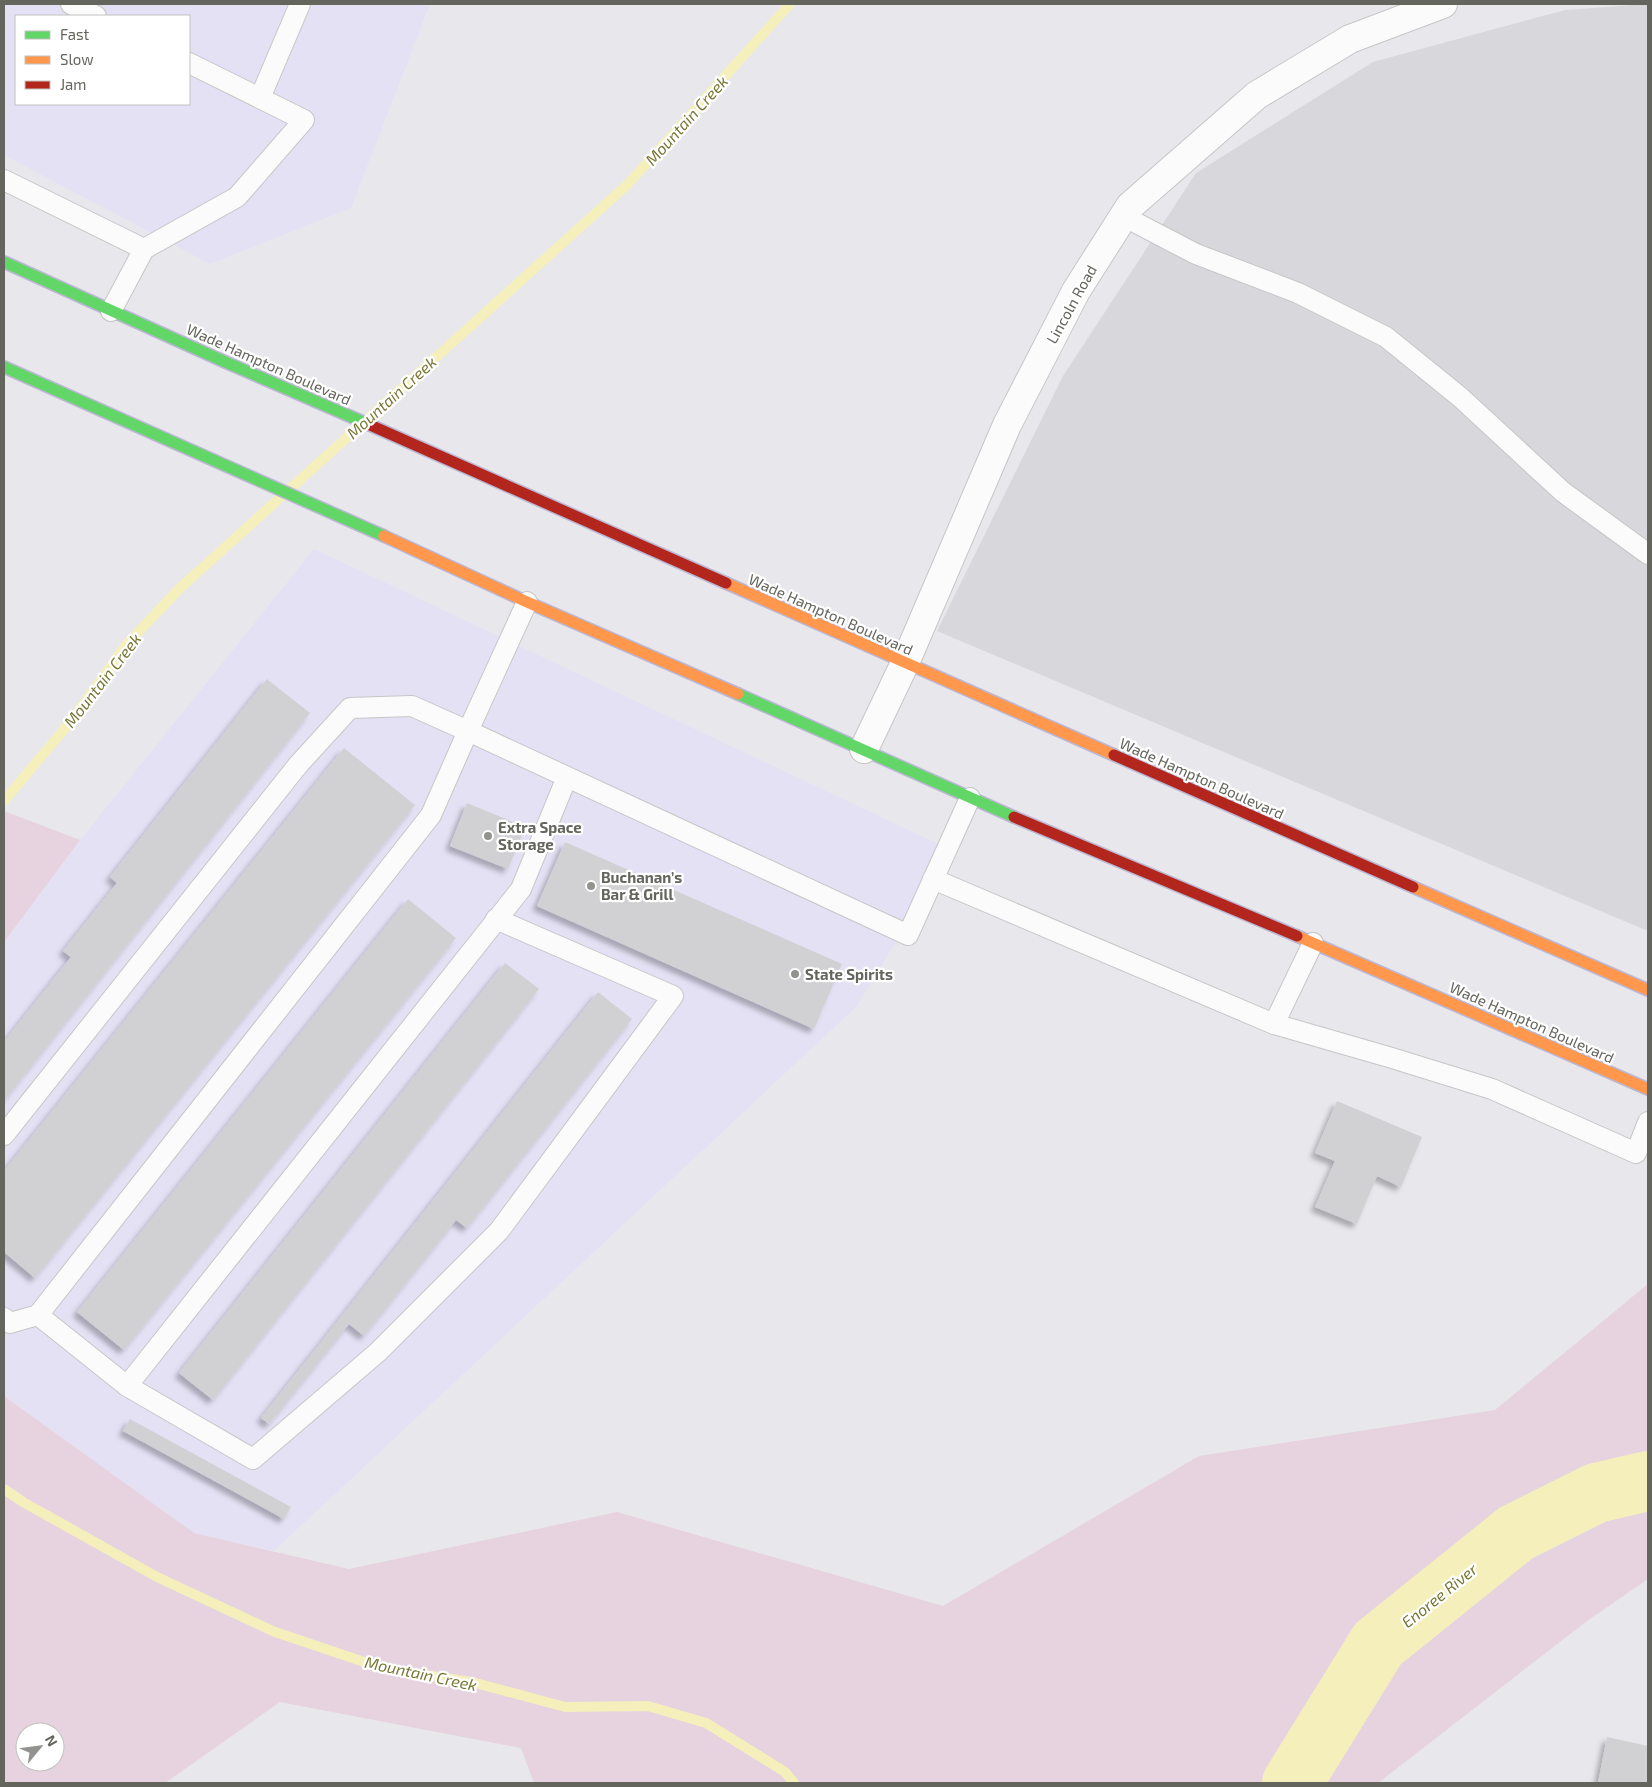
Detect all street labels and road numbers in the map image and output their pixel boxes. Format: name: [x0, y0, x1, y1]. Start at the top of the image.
street label: Lincoln Road: [1042, 262, 1100, 346]
street label: Wade Hampton Boulevard: [184, 320, 354, 408]
street label: Wade Hampton Boulevard: [746, 570, 916, 658]
street label: Wade Hampton Boulevard: [1117, 734, 1287, 822]
street label: Wade Hampton Boulevard: [1447, 978, 1617, 1066]

